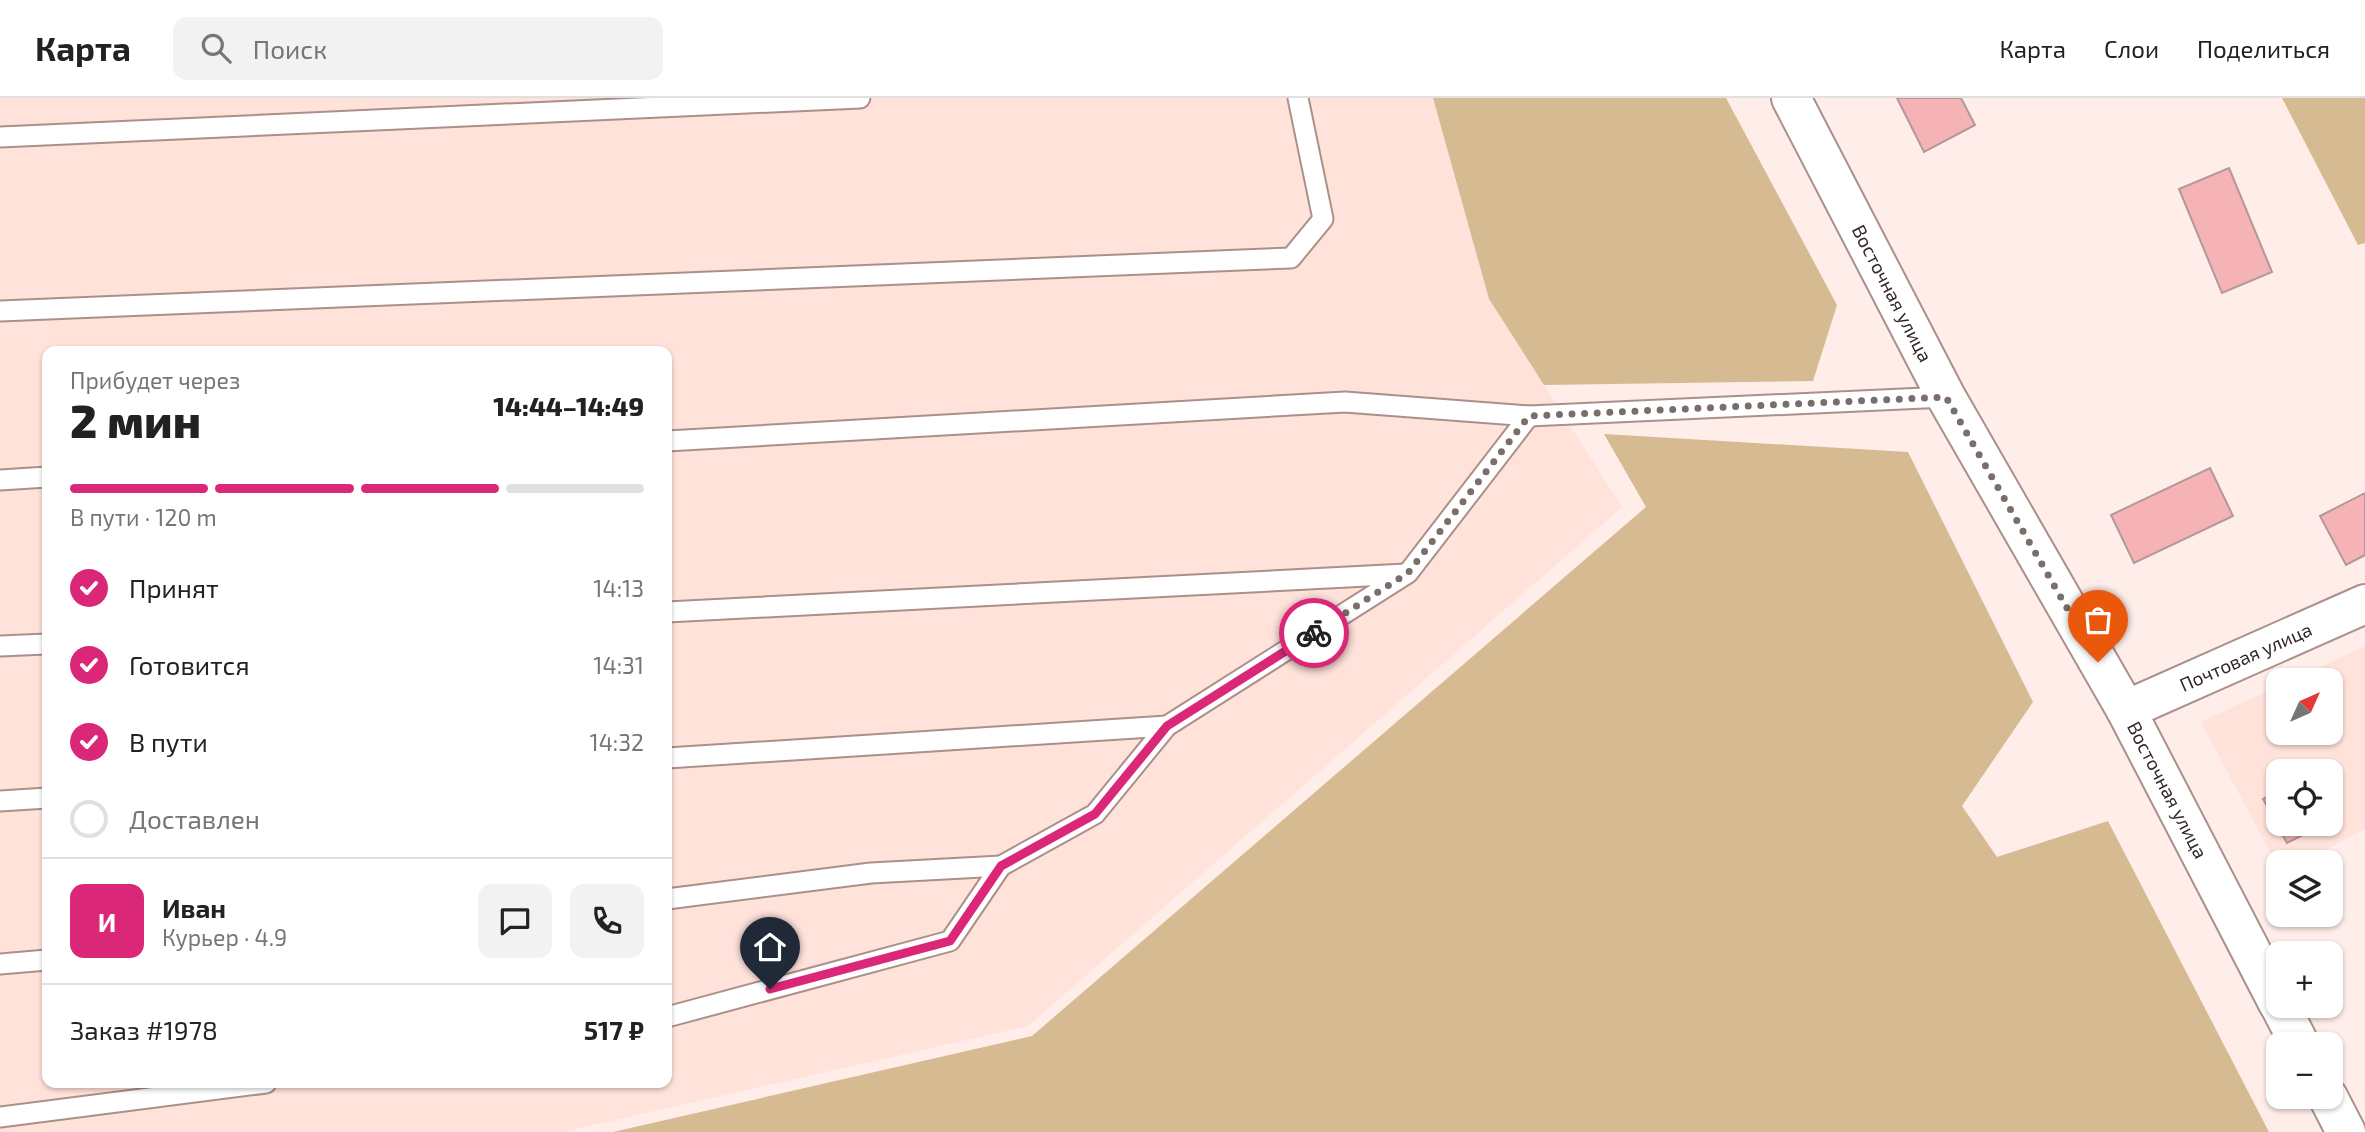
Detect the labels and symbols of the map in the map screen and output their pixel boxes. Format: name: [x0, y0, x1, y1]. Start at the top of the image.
street label: Восточная улица: [1848, 221, 1938, 366]
pin: [2068, 590, 2128, 662]
courier: [1279, 598, 1349, 668]
street label: Почтовая улица: [2176, 617, 2315, 696]
north arrow: [2266, 668, 2343, 746]
street label: Восточная улица: [2123, 717, 2213, 862]
pin: [740, 917, 800, 989]

